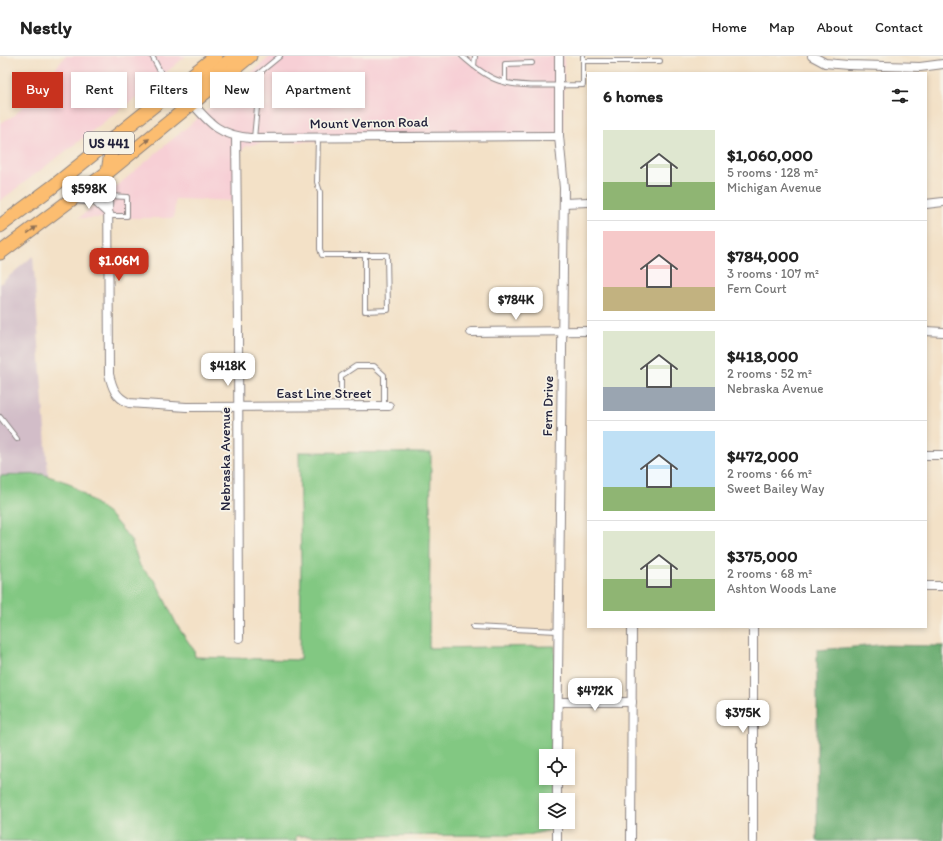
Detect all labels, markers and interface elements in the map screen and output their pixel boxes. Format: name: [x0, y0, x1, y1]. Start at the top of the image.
text: Nestly: [20, 16, 72, 39]
text: Home: [712, 19, 747, 36]
text: Map: [769, 19, 795, 36]
text: About: [817, 19, 853, 36]
text: Contact: [875, 19, 923, 36]
chip: Buy: [12, 72, 63, 108]
chip: Rent: [71, 72, 127, 108]
chip: Filters: [135, 72, 202, 108]
chip: New: [210, 72, 264, 108]
chip: Apartment: [272, 72, 365, 108]
icon: filters: [889, 85, 911, 107]
text: 6 homes: [603, 86, 663, 106]
street label: Mount Vernon Road: [309, 113, 429, 133]
road number: US 441: [84, 132, 134, 154]
one-way arrow: [140, 137, 151, 146]
text: $1,060,000: [727, 145, 813, 165]
icon: home: [635, 146, 683, 194]
text: 5 rooms · 128 m²: [727, 165, 818, 180]
pin: $598K: [61, 176, 117, 210]
text: Michigan Avenue: [727, 180, 822, 195]
text: $598K: [71, 181, 107, 196]
one-way arrow: [26, 226, 37, 234]
text: $784,000: [727, 246, 799, 266]
icon: home: [635, 247, 683, 295]
pin: $1.06M: [86, 248, 152, 282]
text: $1.06M: [99, 253, 139, 268]
text: 3 rooms · 107 m²: [727, 266, 819, 281]
text: Fern Court: [727, 281, 787, 296]
pin: $784K: [488, 287, 544, 321]
text: $784K: [498, 292, 534, 307]
text: $418,000: [727, 346, 799, 366]
icon: home: [635, 347, 683, 395]
pin: $418K: [200, 353, 256, 387]
text: $418K: [210, 358, 246, 373]
text: 2 rooms · 52 m²: [727, 366, 812, 381]
street label: Fern Drive: [539, 375, 557, 437]
text: Nebraska Avenue: [727, 381, 824, 396]
street label: East Line Street: [276, 385, 372, 402]
street label: Nebraska Avenue: [217, 407, 234, 511]
text: $472,000: [727, 446, 799, 466]
icon: home: [635, 447, 683, 495]
text: 2 rooms · 66 m²: [727, 466, 812, 481]
text: Sweet Bailey Way: [727, 481, 824, 496]
text: $375,000: [727, 546, 798, 566]
icon: home: [635, 547, 683, 595]
text: 2 rooms · 68 m²: [727, 566, 812, 581]
text: Ashton Woods Lane: [727, 581, 836, 596]
pin: $472K: [567, 678, 623, 712]
text: $472K: [577, 683, 613, 698]
pin: $375K: [715, 700, 771, 734]
text: $375K: [725, 705, 761, 720]
map controls: [539, 749, 575, 829]
button: locate: [539, 749, 575, 785]
button: layers: [539, 793, 575, 829]

